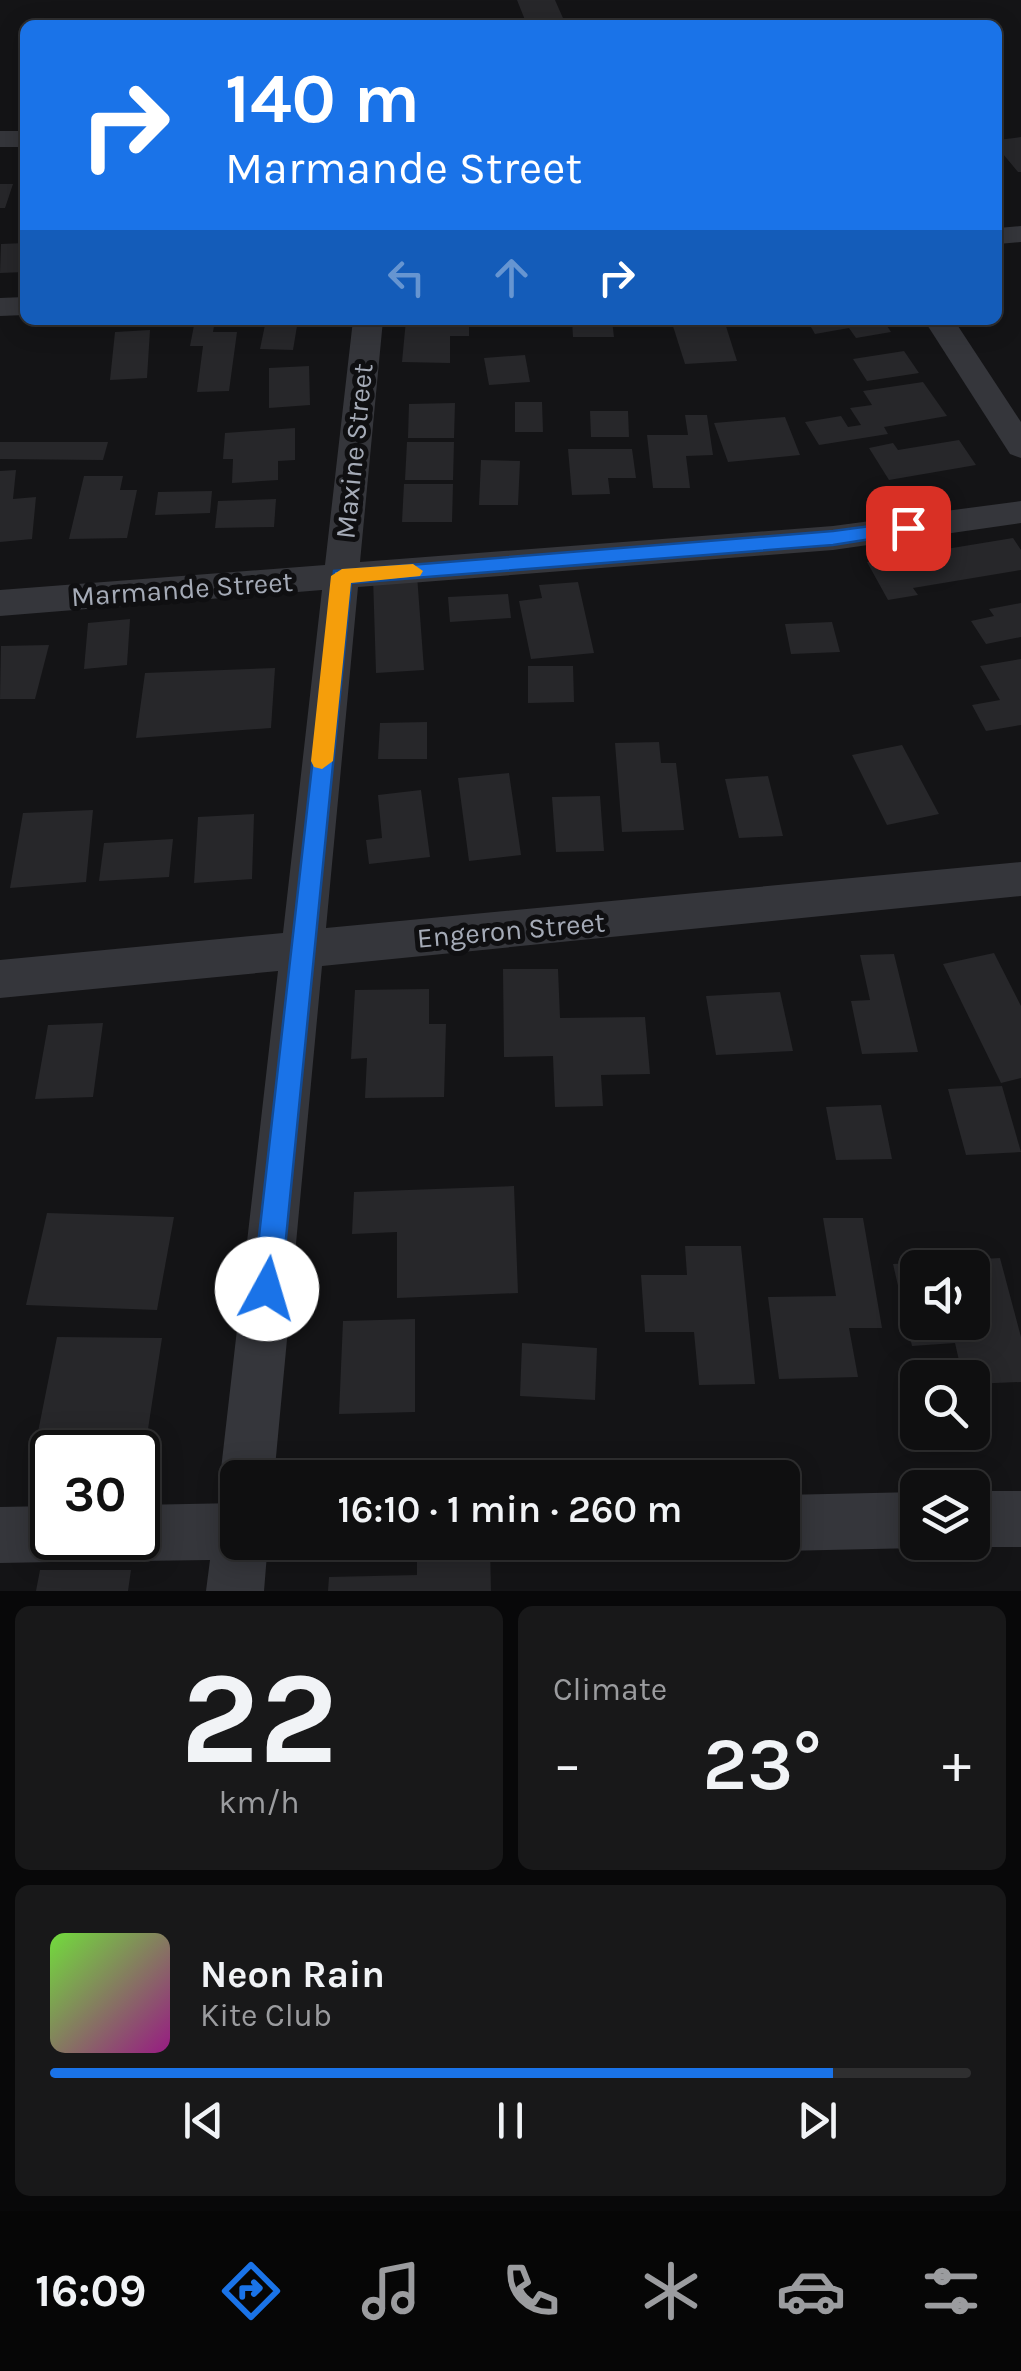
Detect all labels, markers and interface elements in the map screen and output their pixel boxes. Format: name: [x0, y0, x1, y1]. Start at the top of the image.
text: 140 m: [225, 58, 420, 140]
icon: right: [60, 60, 190, 190]
text: Marmande Street: [225, 142, 582, 194]
icon: left: [379, 250, 434, 305]
icon: ahead: [484, 250, 539, 305]
icon: right: [589, 250, 644, 305]
street label: Maxine Street: [328, 361, 380, 541]
pin: [866, 486, 951, 571]
icon: arrive: [881, 501, 936, 556]
street label: Marmande Street: [70, 565, 294, 613]
street label: Engeron Street: [416, 905, 606, 955]
position arrow: [215, 1237, 319, 1341]
map controls: [900, 1250, 990, 1560]
button: sound: [900, 1250, 990, 1340]
button: search: [900, 1360, 990, 1450]
speed limit sign: 30: [30, 1430, 160, 1560]
button: layers: [900, 1470, 990, 1560]
text: 16:10 · 1 min · 260 m: [338, 1487, 682, 1532]
text: 22: [180, 1643, 338, 1795]
text: Climate: [553, 1671, 667, 1708]
text: 23°: [703, 1720, 822, 1808]
text: −: [553, 1732, 582, 1796]
text: +: [942, 1732, 971, 1796]
text: km/h: [218, 1784, 300, 1821]
text: Neon Rain: [200, 1952, 385, 1997]
text: Kite Club: [200, 1997, 332, 2034]
icon: previous: [176, 2093, 231, 2148]
icon: pause: [483, 2093, 538, 2148]
icon: next: [790, 2093, 845, 2148]
icon: directions: [216, 2256, 286, 2326]
icon: music: [356, 2256, 426, 2326]
icon: phone: [496, 2256, 566, 2326]
icon: climate: [636, 2256, 706, 2326]
icon: car: [776, 2256, 846, 2326]
icon: filters: [916, 2256, 986, 2326]
text: 16:09: [35, 2265, 146, 2317]

